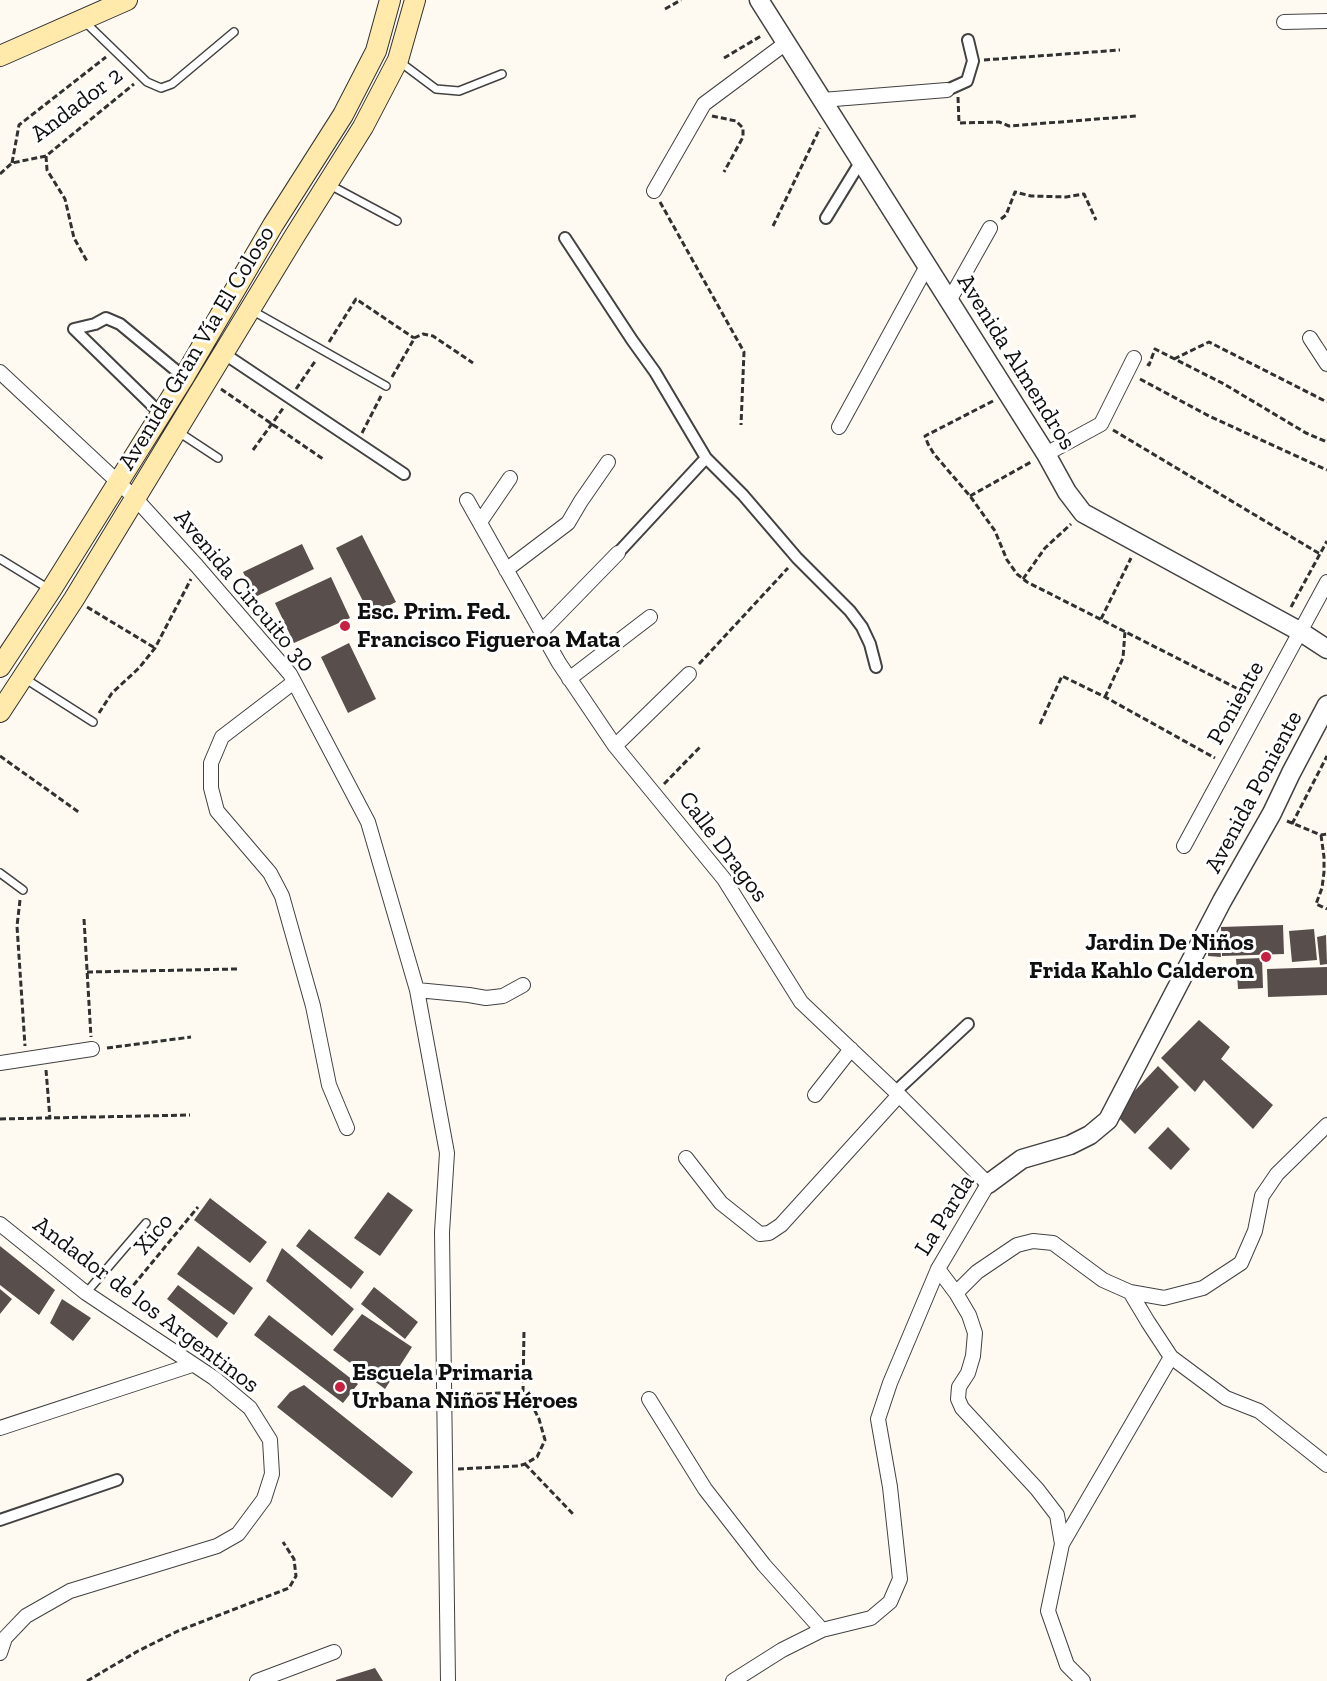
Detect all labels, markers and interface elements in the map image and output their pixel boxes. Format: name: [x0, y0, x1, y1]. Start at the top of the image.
street label: Andador 2: [25, 61, 129, 149]
street label: Avenida Gran Vía El Coloso: [113, 221, 281, 475]
street label: Avenida Almendros: [950, 269, 1082, 455]
street label: Avenida Circuito 30: [167, 504, 321, 678]
place label: Esc. Prim. Fed. Francisco Figueroa Mata: [357, 598, 620, 654]
marker: Esc. Prim. Fed. Francisco Figueroa Mata: [338, 619, 352, 633]
street label: Poniente: [1201, 656, 1271, 750]
street label: Avenida Poniente: [1199, 706, 1309, 878]
street label: Calle Dragos: [672, 786, 774, 908]
place label: Jardin De Niños Frida Kahlo Calderon: [1029, 929, 1254, 985]
marker: Jardin De Niños Frida Kahlo Calderon: [1259, 950, 1273, 964]
street label: La Parda: [909, 1169, 981, 1261]
street label: Xico: [128, 1207, 180, 1261]
street label: Andador de los Argentinos: [27, 1211, 265, 1399]
place label: Escuela Primaria Urbana Niños Héroes: [352, 1359, 578, 1415]
marker: Escuela Primaria Urbana Niños Héroes: [333, 1380, 347, 1394]

